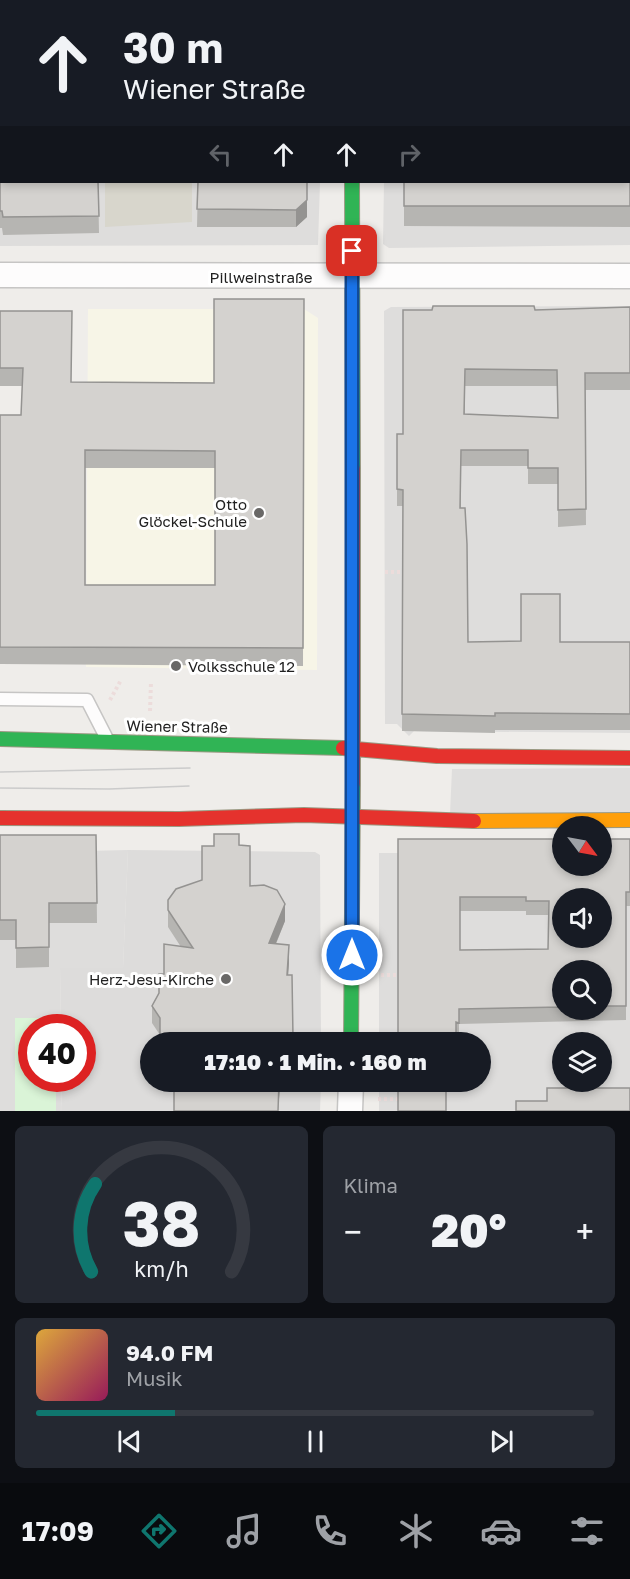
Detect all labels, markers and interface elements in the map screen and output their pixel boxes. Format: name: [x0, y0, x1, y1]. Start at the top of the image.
text: 30 m: [123, 22, 223, 72]
icon: ahead: [24, 24, 102, 102]
text: Wiener Straße: [123, 73, 306, 105]
icon: left: [204, 138, 237, 171]
icon: ahead: [267, 138, 300, 171]
icon: ahead: [330, 138, 363, 171]
icon: right: [393, 138, 426, 171]
pin: [326, 225, 377, 276]
icon: arrive: [335, 234, 368, 267]
street label: Pillweinstraße: [210, 268, 313, 286]
place label: Otto Glöckel-Schule: [138, 495, 247, 530]
marker: Otto Glöckel-Schule: [252, 506, 266, 520]
place label: Volksschule 12: [188, 657, 295, 675]
marker: Volksschule 12: [169, 659, 183, 673]
street label: Wiener Straße: [126, 716, 228, 736]
north arrow: [552, 816, 612, 876]
map controls: [552, 816, 612, 1092]
button: sound: [552, 888, 612, 948]
position arrow: [320, 923, 384, 987]
button: search: [552, 960, 612, 1020]
place label: Herz-Jesu-Kirche: [89, 970, 214, 988]
marker: Herz-Jesu-Kirche: [219, 972, 233, 986]
speed limit sign: 40: [18, 1014, 96, 1092]
button: layers: [552, 1032, 612, 1092]
text: 17:10 · 1 Min. · 160 m: [204, 1048, 427, 1075]
text: Klima: [344, 1173, 398, 1197]
text: 38: [122, 1185, 200, 1260]
text: 20°: [431, 1203, 506, 1257]
text: −: [344, 1212, 362, 1251]
text: +: [576, 1212, 594, 1251]
text: km/h: [134, 1256, 189, 1282]
text: 94.0 FM: [126, 1339, 213, 1366]
text: Musik: [126, 1366, 183, 1390]
icon: previous: [113, 1425, 146, 1458]
icon: pause: [299, 1425, 332, 1458]
icon: next: [485, 1425, 518, 1458]
icon: directions: [138, 1510, 180, 1552]
icon: music: [223, 1510, 265, 1552]
icon: phone: [309, 1510, 351, 1552]
icon: climate: [395, 1510, 437, 1552]
icon: car: [480, 1510, 522, 1552]
icon: filters: [566, 1510, 608, 1552]
text: 17:09: [22, 1515, 94, 1547]

